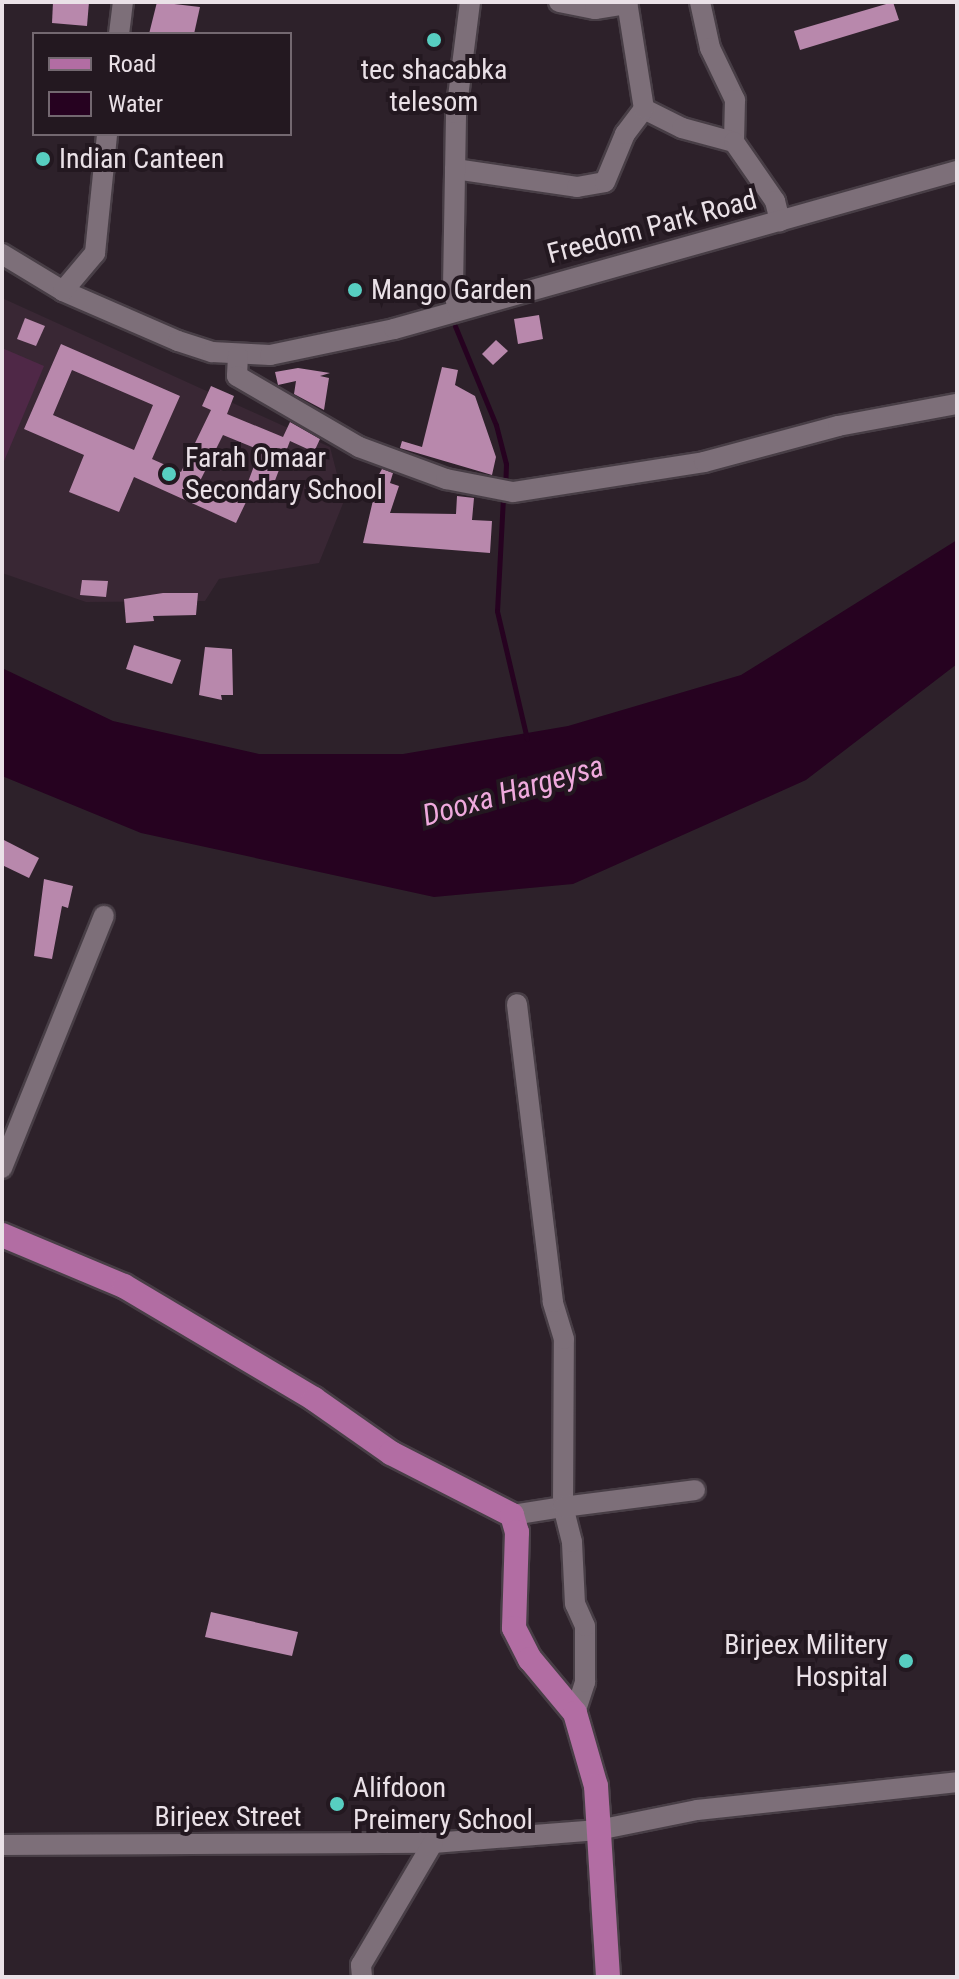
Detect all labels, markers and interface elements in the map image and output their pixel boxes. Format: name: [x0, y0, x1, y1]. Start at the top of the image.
marker: tec shacabka telesom: [425, 31, 443, 49]
legend: [32, 32, 292, 136]
text: Road: [108, 50, 156, 78]
place label: tec shacabka telesom: [361, 53, 507, 119]
text: Water: [108, 90, 163, 118]
place label: Indian Canteen: [59, 142, 224, 176]
marker: Indian Canteen: [34, 150, 52, 168]
street label: Freedom Park Road: [543, 183, 761, 271]
place label: Mango Garden: [371, 273, 532, 307]
marker: Mango Garden: [346, 281, 364, 299]
place label: Farah Omaar Secondary School: [185, 441, 383, 507]
marker: Farah Omaar Secondary School: [160, 465, 178, 483]
water label: Dooxa Hargeysa: [418, 748, 608, 834]
place label: Birjeex Militery Hospital: [724, 1628, 888, 1694]
marker: Birjeex Militery Hospital: [895, 1650, 917, 1672]
place label: Alifdoon Preimery School: [353, 1771, 533, 1837]
marker: Alifdoon Preimery School: [328, 1795, 346, 1813]
street label: Birjeex Street: [154, 1800, 302, 1834]

